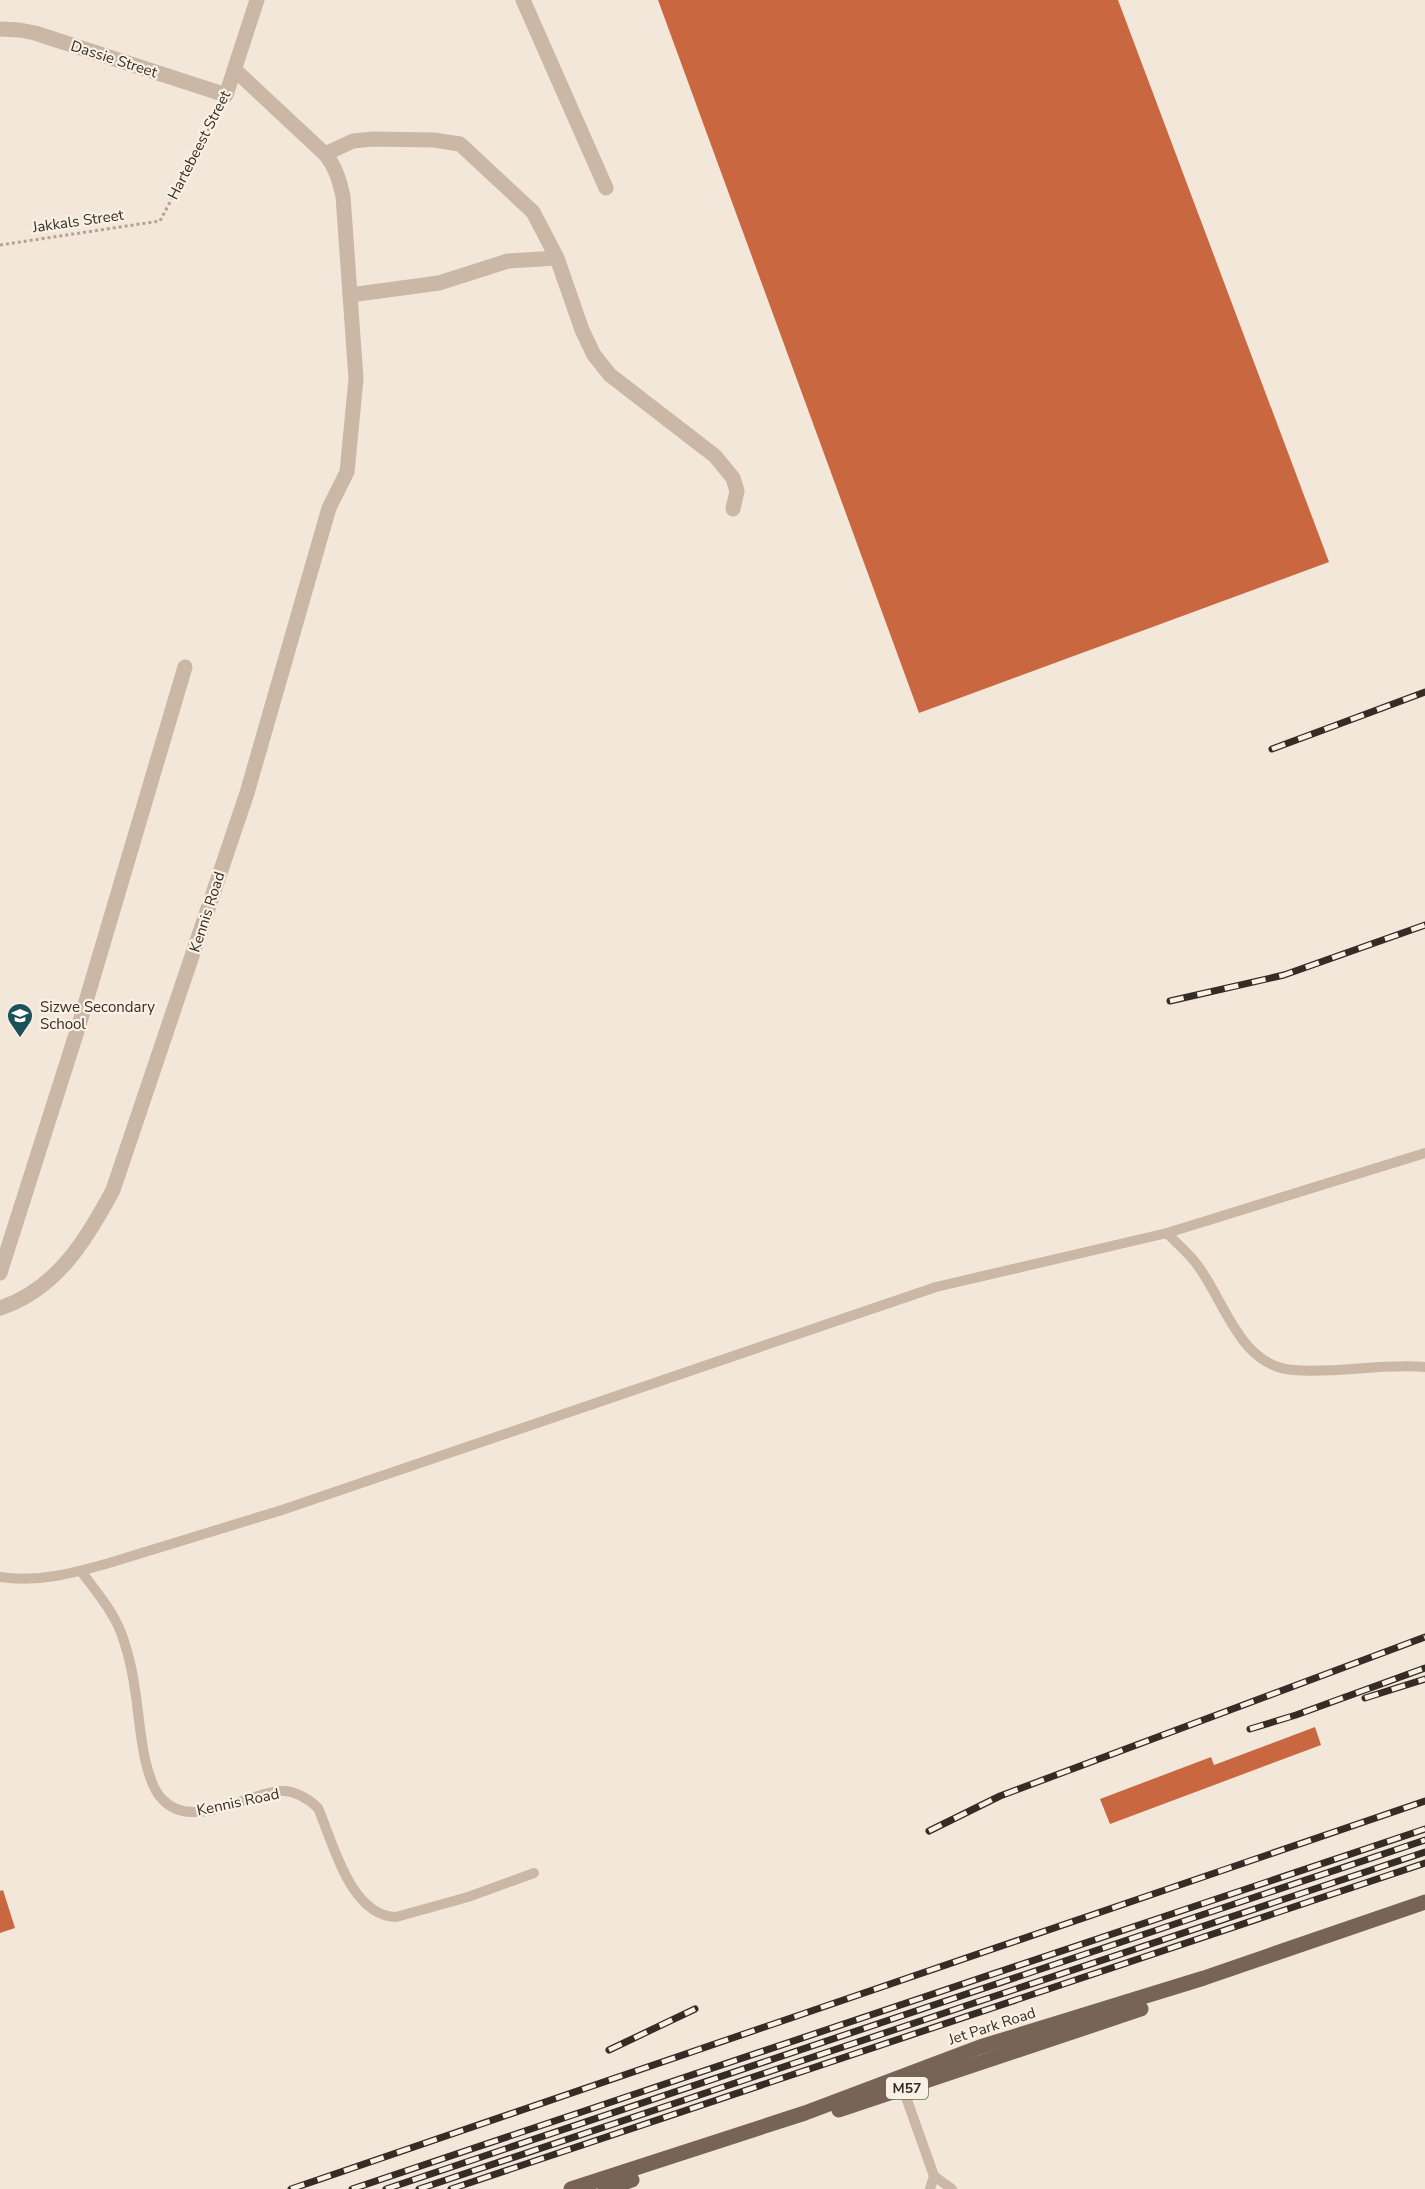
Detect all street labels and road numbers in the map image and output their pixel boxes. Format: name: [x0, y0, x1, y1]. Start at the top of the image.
street label: Dassie Street: [68, 36, 160, 83]
street label: Hartebeest Street: [163, 86, 236, 203]
street label: Jakkals Street: [30, 205, 126, 237]
street label: Kennis Road: [185, 869, 229, 955]
street label: Kennis Road: [195, 1784, 281, 1820]
street label: Jet Park Road: [945, 2002, 1038, 2050]
road number: M57: [886, 2077, 928, 2099]

